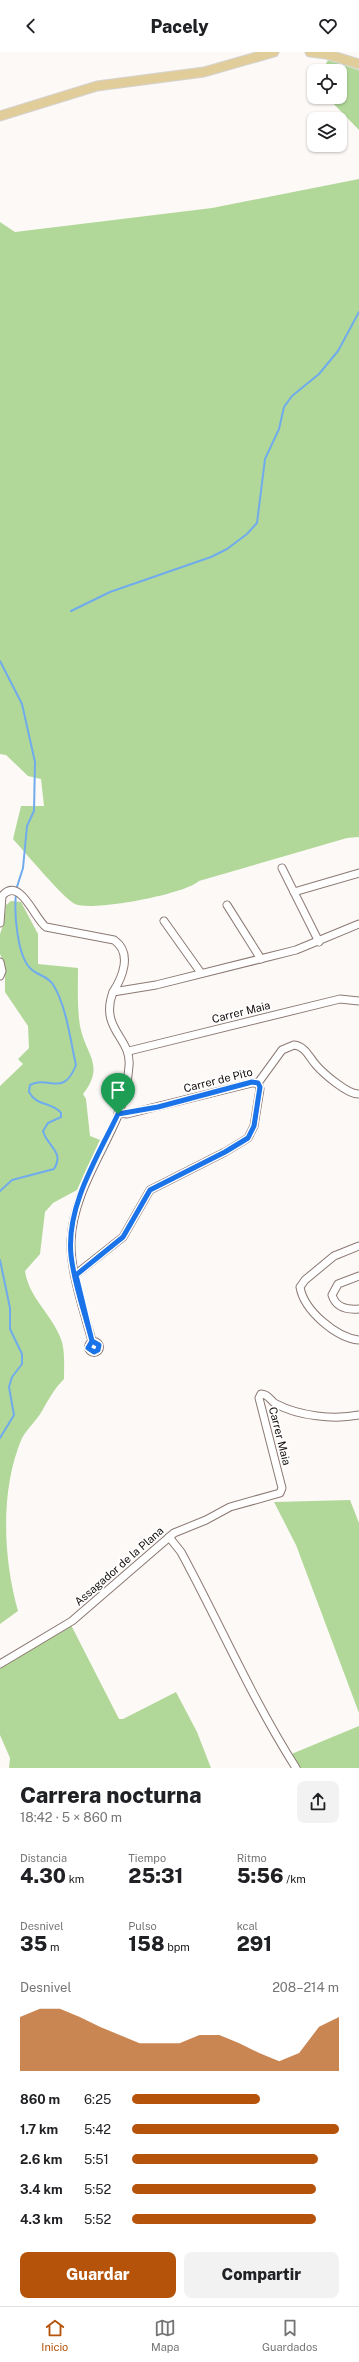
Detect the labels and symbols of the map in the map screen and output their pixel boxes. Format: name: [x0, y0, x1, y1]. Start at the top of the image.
street label: Carrer Maia: [210, 999, 272, 1025]
street label: Carrer de Pito: [182, 1066, 254, 1094]
pin: [101, 1073, 135, 1114]
street label: Carrer Maia: [267, 1405, 293, 1467]
street label: Assagador de la Plana: [72, 1524, 166, 1608]

